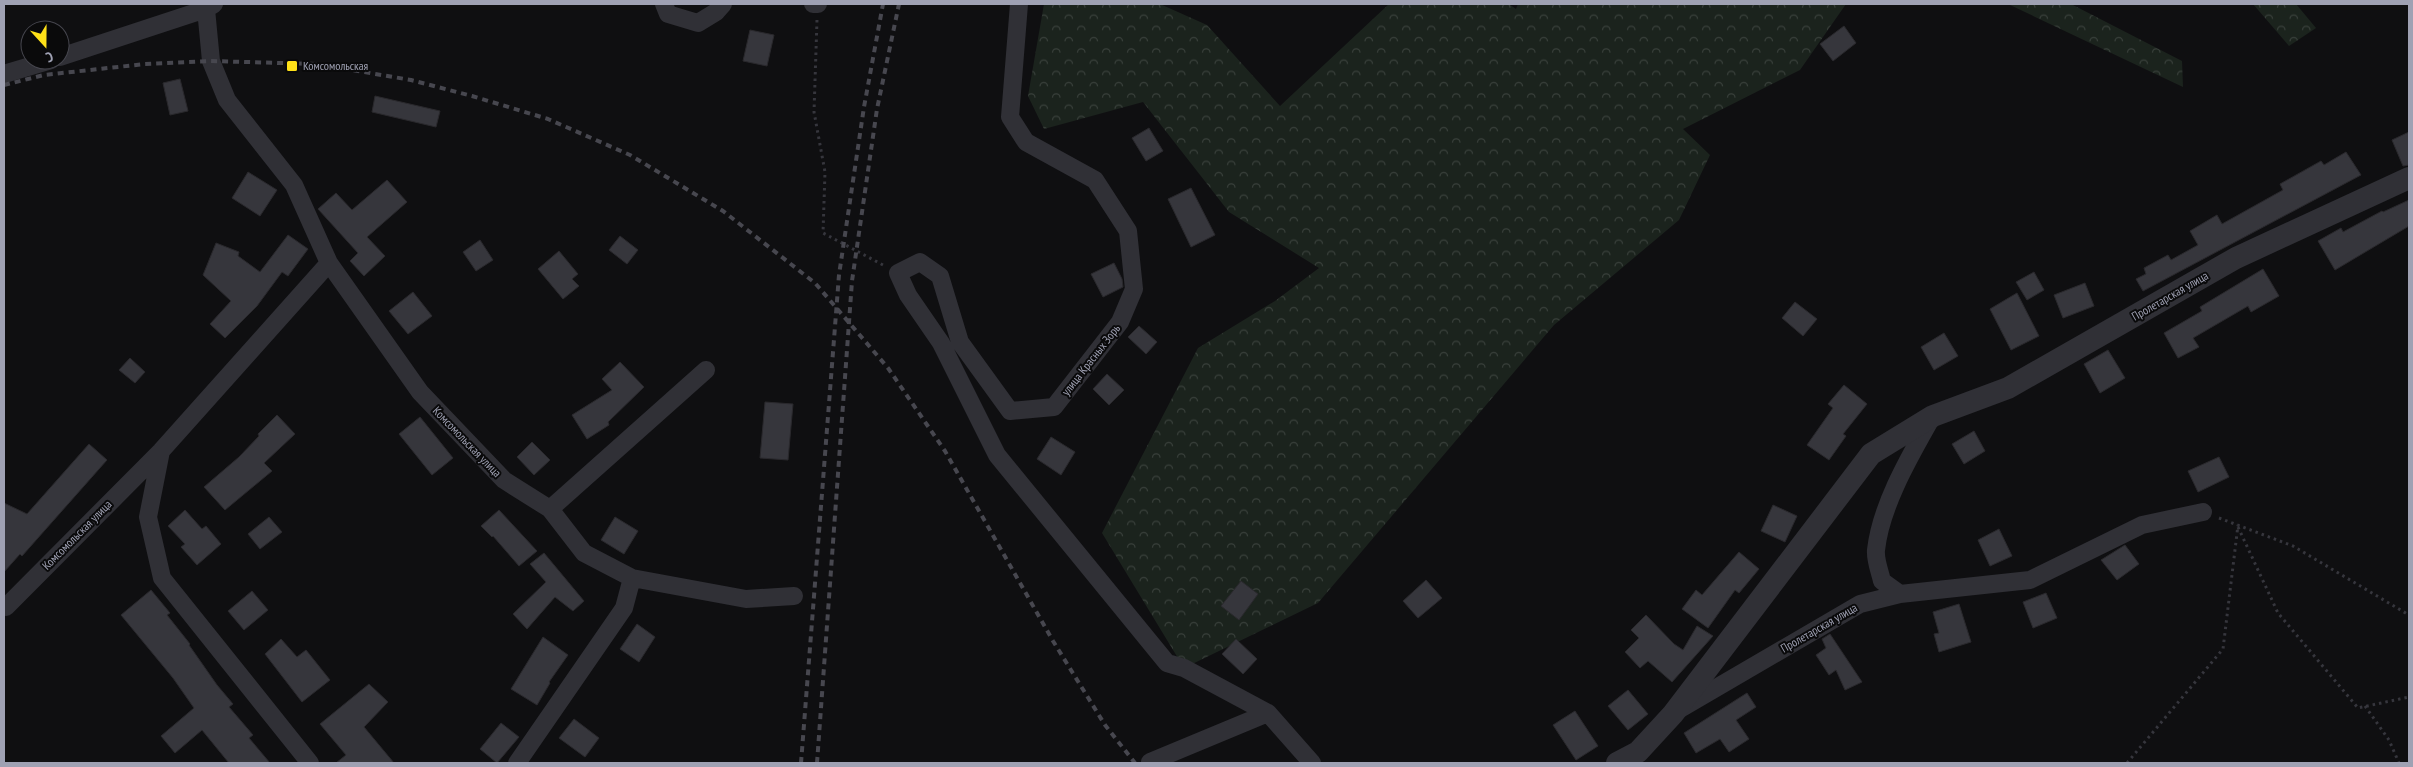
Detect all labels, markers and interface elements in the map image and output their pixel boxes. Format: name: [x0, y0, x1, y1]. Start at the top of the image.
north arrow: [20, 20, 70, 70]
text: С: [43, 48, 56, 67]
place label: Комсомольская: [303, 58, 369, 73]
marker: Комсомольская: [285, 59, 299, 73]
street label: Пролетарская улица: [2129, 268, 2211, 324]
street label: улица Красных Зорь: [1058, 321, 1123, 398]
street label: Комсомольская улица: [430, 403, 505, 480]
street label: Комсомольская улица: [39, 497, 115, 573]
street label: Пролетарская улица: [1778, 600, 1860, 656]

